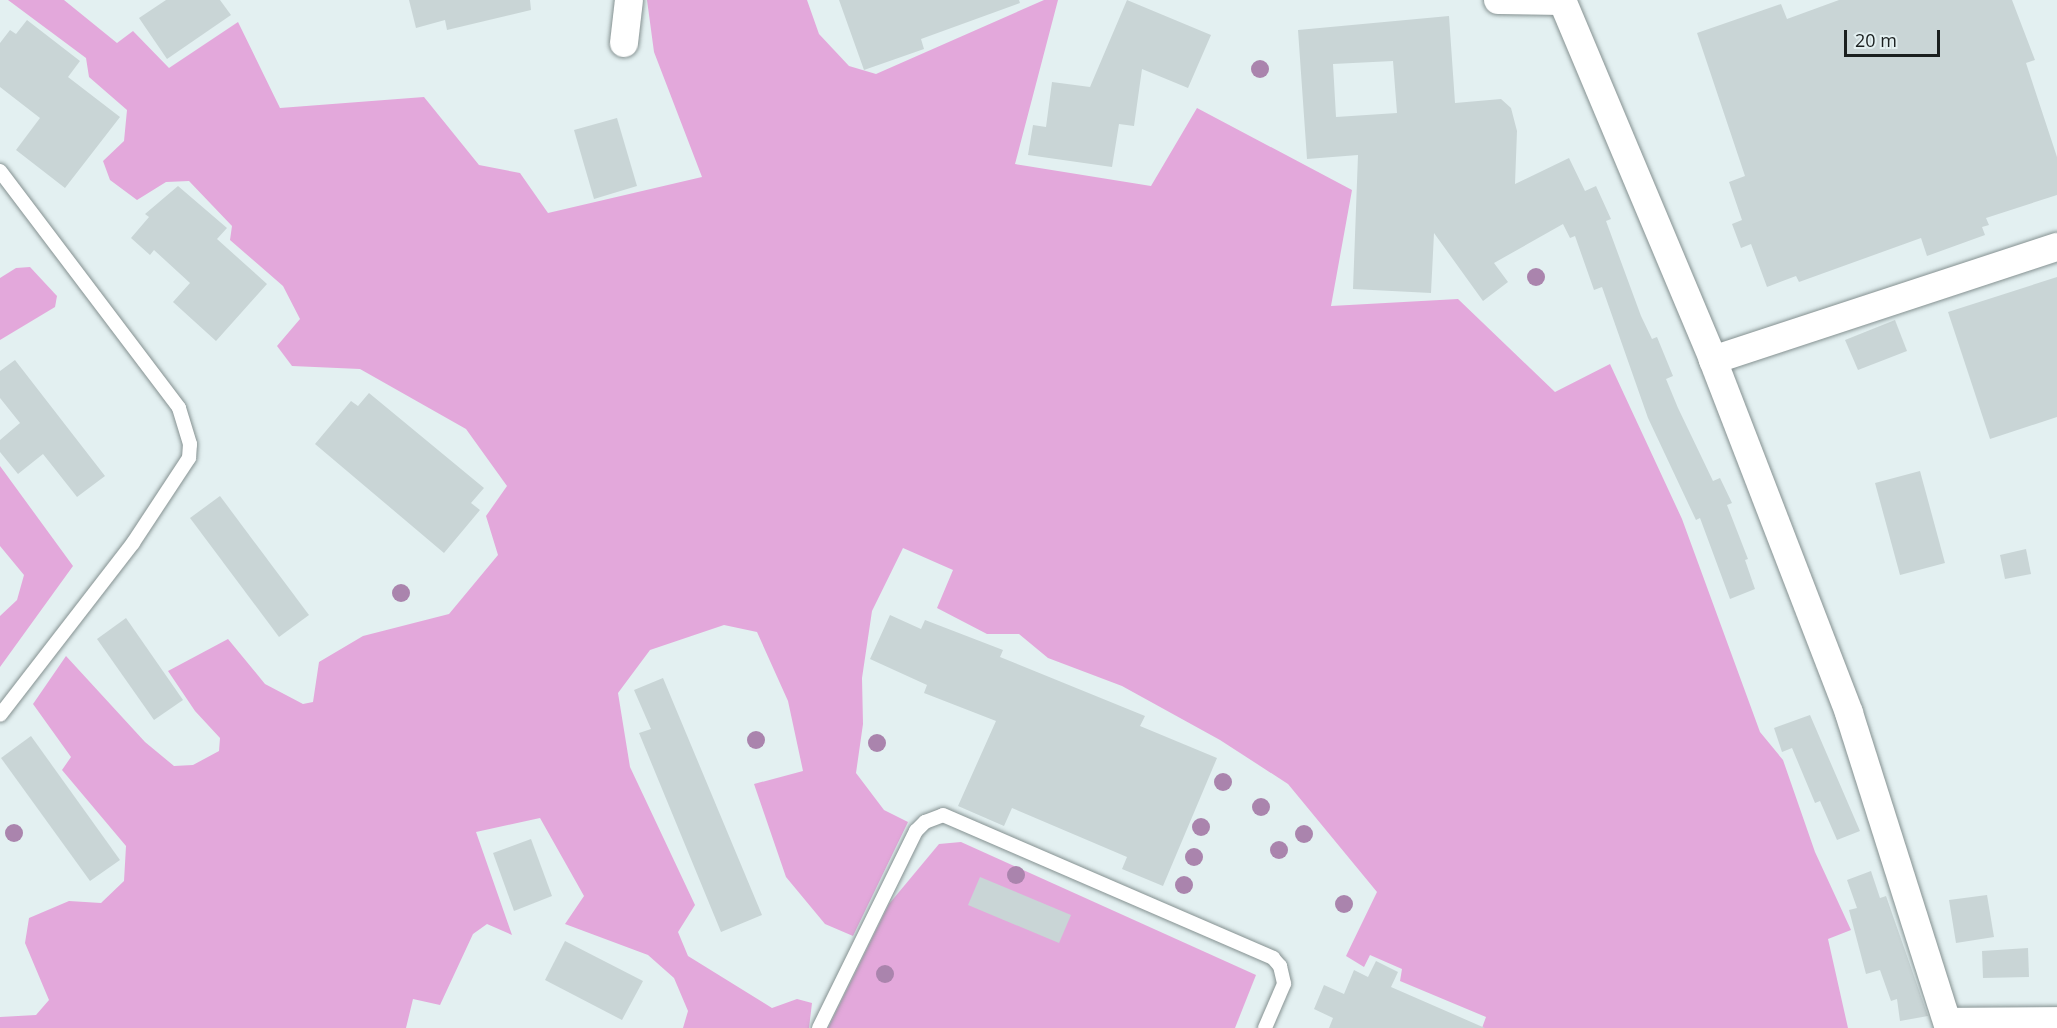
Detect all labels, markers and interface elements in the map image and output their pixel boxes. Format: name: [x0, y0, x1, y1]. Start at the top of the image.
scale bar: [1847, 18, 1943, 56]
text: 20 m: [1855, 28, 1897, 52]

